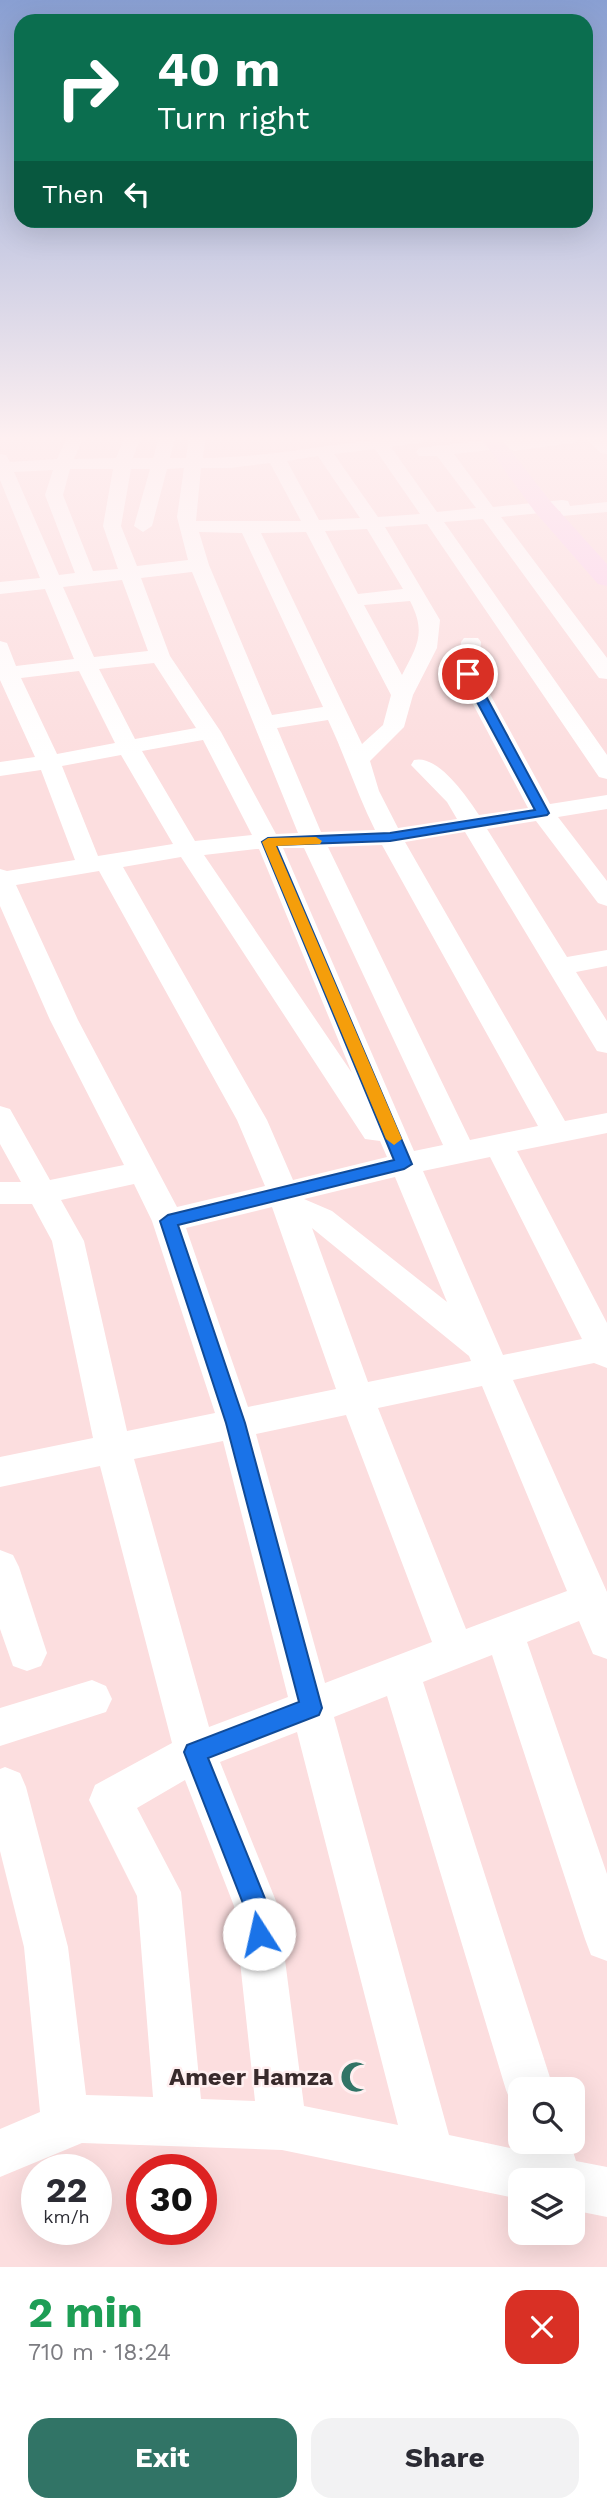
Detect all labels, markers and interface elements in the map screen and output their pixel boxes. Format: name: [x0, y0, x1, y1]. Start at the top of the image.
text: 40 m: [157, 40, 280, 98]
icon: right: [42, 42, 133, 133]
text: Turn right: [157, 99, 309, 137]
icon: left: [118, 175, 156, 213]
text: Then: [42, 179, 104, 209]
pin: [438, 644, 498, 704]
icon: arrive: [449, 655, 487, 693]
position arrow: [222, 1897, 296, 1971]
mosque icon: Ameer Hamza: [339, 2060, 373, 2094]
place label: Ameer Hamza: [169, 2063, 333, 2091]
map controls: [508, 2077, 585, 2245]
button: search: [508, 2077, 585, 2154]
speed limit sign: 30: [126, 2154, 217, 2245]
button: layers: [508, 2168, 585, 2245]
text: 22: [46, 2169, 87, 2211]
text: km/h: [43, 2206, 90, 2227]
text: 2 min: [28, 2288, 143, 2337]
button: close: [505, 2290, 579, 2364]
text: 710 m · 18:24: [28, 2339, 171, 2366]
button: Exit: [28, 2418, 297, 2498]
button: Share: [311, 2418, 579, 2498]

